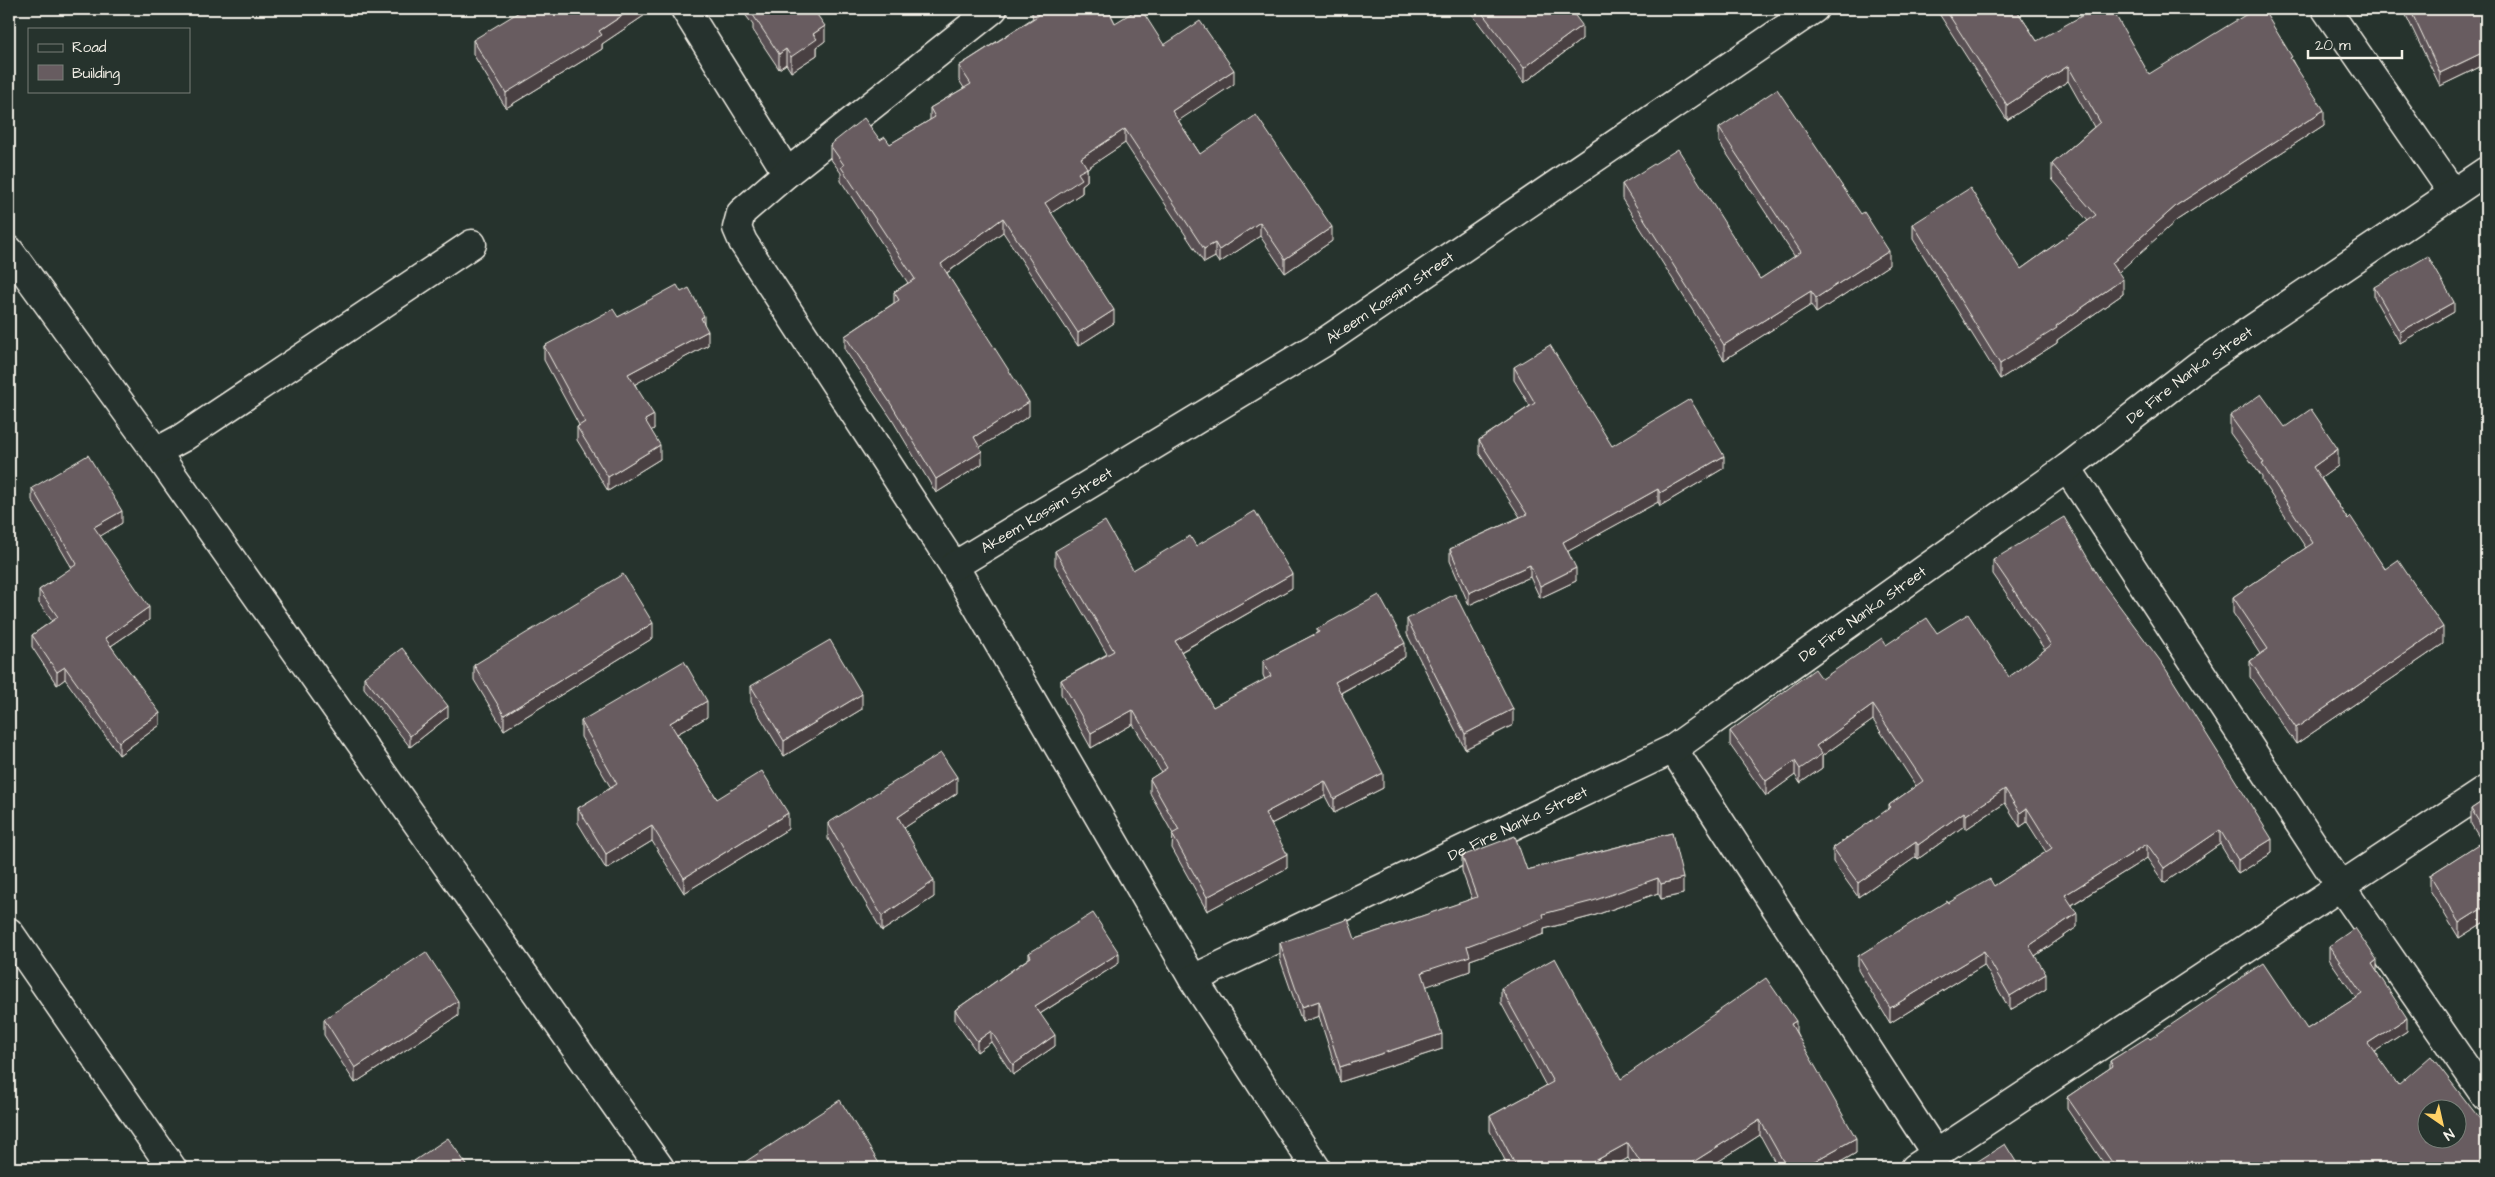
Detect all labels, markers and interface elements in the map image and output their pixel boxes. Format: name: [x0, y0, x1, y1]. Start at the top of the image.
legend: [28, 28, 190, 92]
scale bar: [2308, 28, 2401, 60]
text: 20 m: [2315, 35, 2351, 56]
text: Road: [72, 37, 107, 58]
text: Building: [72, 63, 120, 85]
street label: Akeem Kassim Street: [1322, 246, 1458, 349]
street label: De Fire Nanka Street: [2122, 321, 2257, 429]
street label: Akeem Kassim Street: [976, 462, 1116, 558]
street label: De Fire Nanka Street: [1794, 561, 1931, 667]
street label: De Fire Nanka Street: [1444, 781, 1591, 866]
north arrow: [2418, 1100, 2468, 1150]
text: N: [2439, 1123, 2458, 1145]

